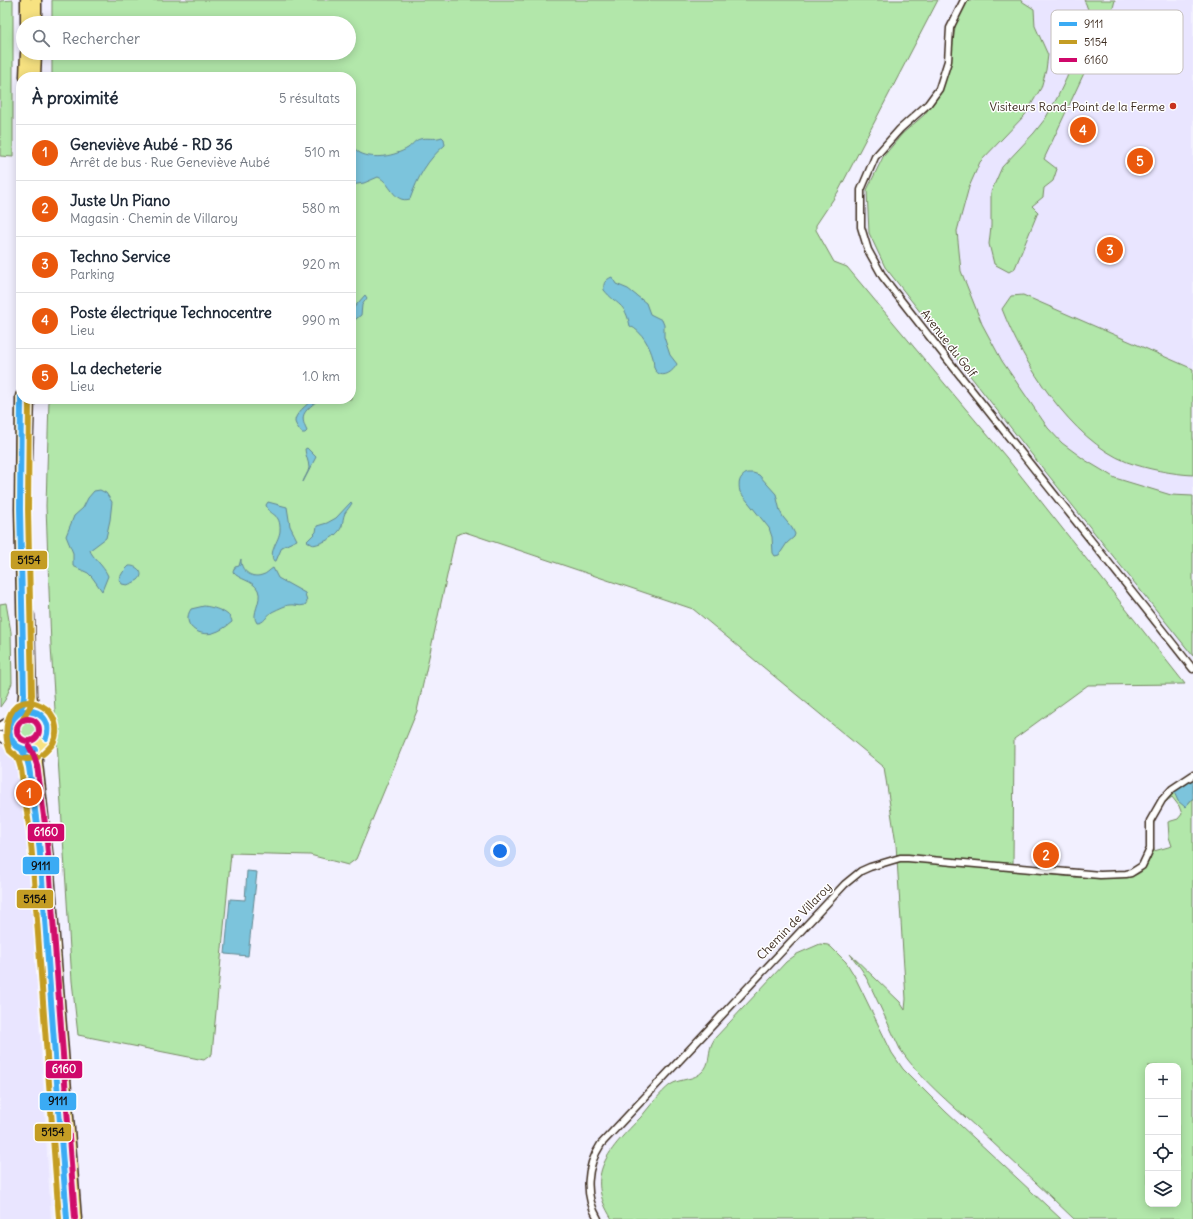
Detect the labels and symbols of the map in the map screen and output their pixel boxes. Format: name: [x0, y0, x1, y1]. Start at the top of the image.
legend: [1051, 10, 1183, 74]
text: 9111: [1084, 17, 1103, 31]
text: 5154: [1084, 35, 1107, 49]
text: 6160: [1084, 53, 1108, 67]
place label: Visiteurs Rond-Point de la Ferme: [989, 99, 1165, 114]
marker: Visiteurs Rond-Point de la Ferme: [1168, 101, 1178, 111]
pin: 4: [1070, 115, 1096, 145]
pin: 5: [1127, 146, 1153, 176]
pin: 3: [1097, 235, 1123, 265]
street label: Avenue du Golf: [918, 306, 981, 381]
line badge: 5154: [10, 550, 48, 570]
text: 5154: [17, 553, 41, 567]
pin: 1: [16, 778, 42, 808]
line badge: 6160: [27, 823, 65, 842]
text: 6160: [34, 825, 58, 839]
pin: 2: [1033, 840, 1059, 870]
your location: [490, 841, 510, 861]
line badge: 9111: [22, 856, 60, 875]
text: 9111: [31, 859, 51, 873]
street label: Chemin de Villaroy: [753, 879, 835, 963]
line badge: 5154: [16, 889, 54, 909]
text: 5154: [23, 892, 47, 906]
line badge: 6160: [45, 1060, 83, 1079]
text: 6160: [52, 1062, 76, 1076]
line badge: 9111: [39, 1092, 77, 1111]
text: 9111: [48, 1094, 68, 1108]
line badge: 5154: [34, 1123, 72, 1142]
text: 5154: [41, 1125, 65, 1139]

